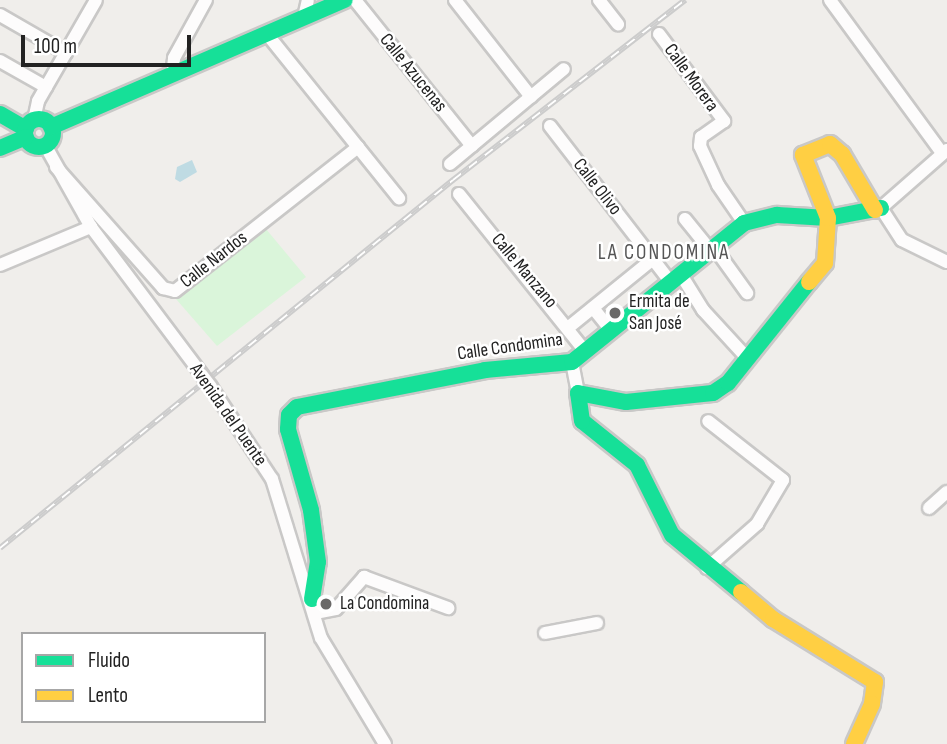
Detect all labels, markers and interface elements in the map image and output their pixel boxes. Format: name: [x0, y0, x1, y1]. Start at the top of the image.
scale bar: [24, 21, 194, 65]
street label: Calle Azucenas: [374, 29, 452, 117]
text: 100 m: [34, 34, 77, 59]
street label: Calle Morera: [659, 40, 723, 116]
street label: Calle Olivo: [568, 154, 626, 220]
street label: Calle Nardos: [176, 227, 252, 293]
street label: Calle Manzano: [486, 229, 562, 313]
district label: LA CONDOMINA: [599, 240, 729, 266]
place label: Ermita de San José: [629, 291, 690, 335]
marker: Ermita de San José: [607, 305, 623, 321]
street label: Calle Condomina: [456, 328, 564, 366]
street label: Avenida del Puente: [184, 359, 272, 471]
place label: La Condomina: [340, 593, 429, 615]
marker: La Condomina: [318, 596, 334, 612]
legend: [21, 632, 266, 723]
text: Fluido: [88, 648, 130, 673]
text: Lento: [88, 683, 128, 708]

